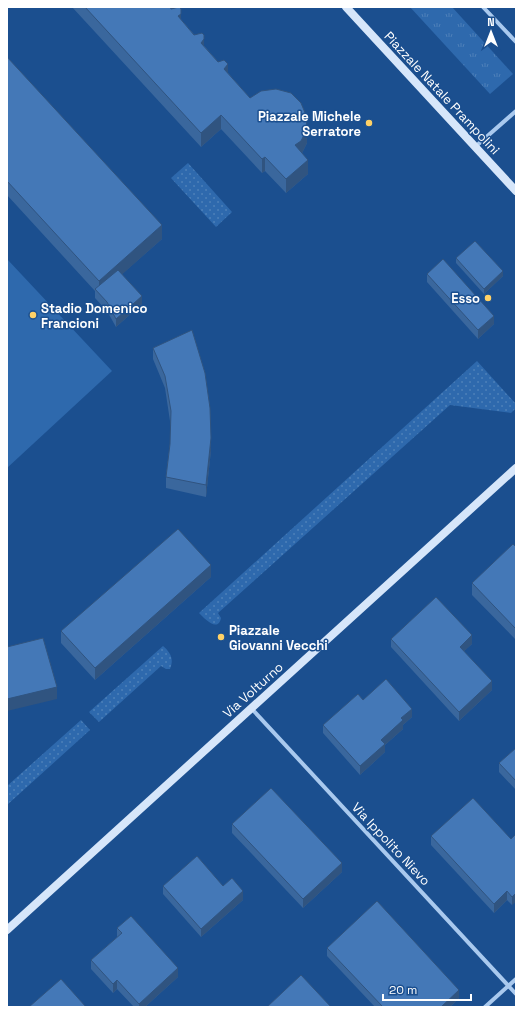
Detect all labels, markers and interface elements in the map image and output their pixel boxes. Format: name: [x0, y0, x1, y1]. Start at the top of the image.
north arrow: [471, 12, 511, 52]
text: N: [487, 15, 495, 29]
street label: Piazzale Natale Prampolini: [381, 28, 503, 158]
place label: Piazzale Michele Serratore: [258, 108, 361, 140]
marker: Piazzale Michele Serratore: [364, 118, 374, 128]
place label: Esso: [451, 290, 480, 307]
marker: Esso: [483, 293, 493, 303]
place label: Stadio Domenico Francioni: [41, 300, 148, 332]
marker: Stadio Domenico Francioni: [28, 310, 38, 320]
place label: Piazzale Giovanni Vecchi: [229, 622, 328, 654]
marker: Piazzale Giovanni Vecchi: [216, 632, 226, 642]
street label: Via Volturno: [219, 658, 287, 722]
street label: Via Ippolito Nievo: [348, 799, 434, 889]
scale bar: [383, 976, 471, 1002]
text: 20 m: [389, 982, 417, 998]

